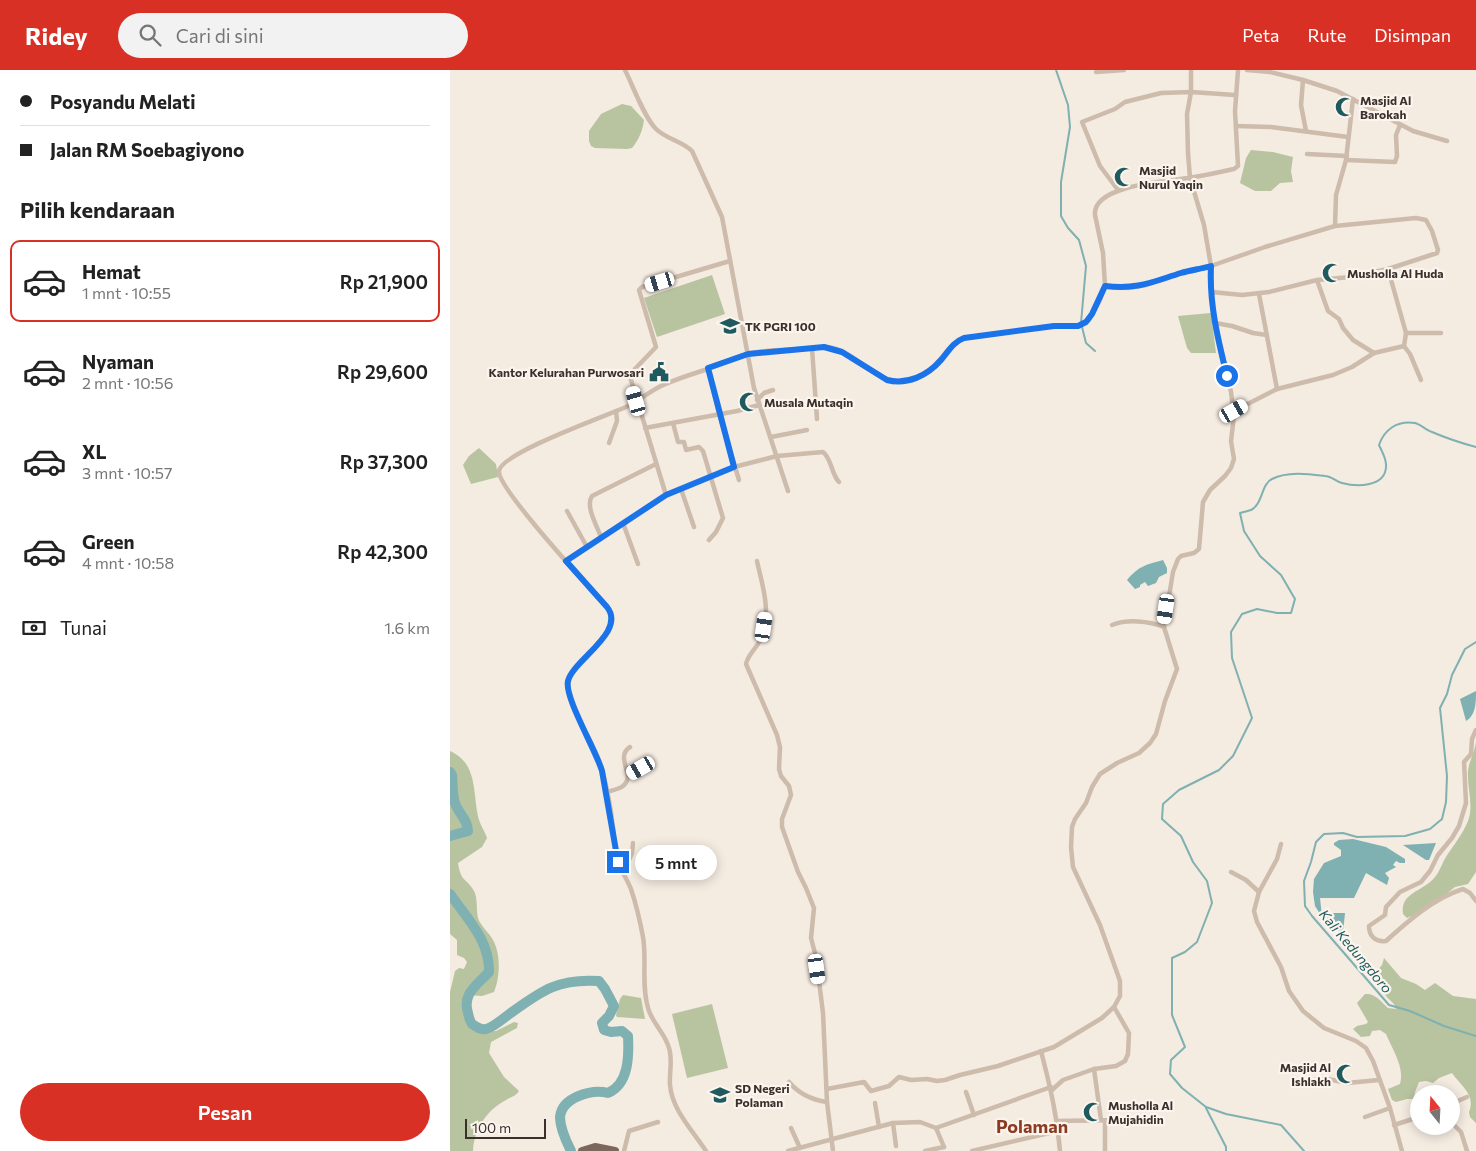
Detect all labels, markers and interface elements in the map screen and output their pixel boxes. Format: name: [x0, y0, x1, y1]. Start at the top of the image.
search box: [118, 13, 468, 58]
text: Ridey: [25, 21, 88, 50]
icon: search: [136, 21, 164, 49]
text: Cari di sini: [176, 24, 264, 47]
text: Peta: [1242, 24, 1279, 46]
text: Rute: [1307, 24, 1346, 46]
text: Disimpan: [1374, 24, 1451, 46]
text: Posyandu Melati: [50, 90, 195, 113]
place label: Masjid Al Barokah: [1360, 93, 1411, 121]
mosque icon: Masjid Al Barokah: [1334, 96, 1356, 118]
text: Jalan RM Soebagiyono: [50, 138, 244, 161]
place label: Masjid Nurul Yaqin: [1139, 163, 1203, 191]
mosque icon: Masjid Nurul Yaqin: [1113, 166, 1135, 188]
text: Pilih kendaraan: [20, 196, 175, 223]
icon: car: [22, 259, 67, 304]
text: Hemat: [82, 260, 141, 283]
mosque icon: Musholla Al Huda: [1321, 262, 1343, 284]
place label: Musholla Al Huda: [1347, 266, 1444, 280]
text: Rp 21,900: [340, 270, 428, 293]
car: [643, 270, 676, 294]
text: 1 mnt · 10:55: [82, 283, 171, 302]
school or university icon: TK PGRI 100: [719, 315, 741, 337]
place label: TK PGRI 100: [745, 319, 816, 333]
icon: car: [22, 349, 67, 394]
text: Nyaman: [82, 350, 154, 373]
text: Rp 29,600: [337, 360, 428, 383]
public building icon: Kantor Kelurahan Purwosari: [648, 361, 670, 383]
place label: Kantor Kelurahan Purwosari: [488, 365, 644, 379]
route start: [1216, 365, 1238, 387]
text: 2 mnt · 10:56: [82, 373, 174, 392]
car: [624, 385, 647, 417]
mosque icon: Musala Mutaqin: [738, 391, 760, 413]
place label: Musala Mutaqin: [764, 395, 853, 409]
car: [1217, 397, 1250, 425]
icon: car: [22, 439, 67, 484]
text: XL: [82, 440, 107, 463]
text: Rp 37,300: [340, 450, 428, 473]
text: 3 mnt · 10:57: [82, 463, 172, 482]
icon: car: [22, 529, 67, 574]
text: Green: [82, 530, 134, 553]
text: Rp 42,300: [337, 540, 428, 563]
text: 4 mnt · 10:58: [82, 553, 174, 572]
car: [1156, 593, 1175, 625]
car: [754, 611, 773, 643]
icon: cash: [20, 614, 48, 642]
text: Tunai: [60, 616, 107, 639]
text: 1.6 km: [384, 618, 430, 637]
car: [624, 754, 657, 782]
callout: 5 mnt: [636, 844, 718, 880]
route end: [607, 851, 629, 873]
text: 5 mnt: [655, 853, 697, 872]
water label: Kali Kedungdoro: [1316, 906, 1396, 996]
car: [807, 953, 826, 985]
place label: Masjid Al Ishlakh: [1280, 1060, 1331, 1088]
mosque icon: Masjid Al Ishlakh: [1335, 1063, 1357, 1085]
place label: SD Negeri Polaman: [735, 1081, 790, 1109]
button: Pesan: [20, 1083, 430, 1141]
school or university icon: SD Negeri Polaman: [709, 1084, 731, 1106]
north arrow: [1410, 1085, 1460, 1135]
map controls: [1410, 1085, 1460, 1135]
place label: Musholla Al Mujahidin: [1108, 1098, 1173, 1126]
mosque icon: Musholla Al Mujahidin: [1082, 1101, 1104, 1123]
district label: Polaman: [996, 1115, 1068, 1137]
scale bar: [465, 1116, 546, 1139]
text: 100 m: [472, 1119, 511, 1136]

